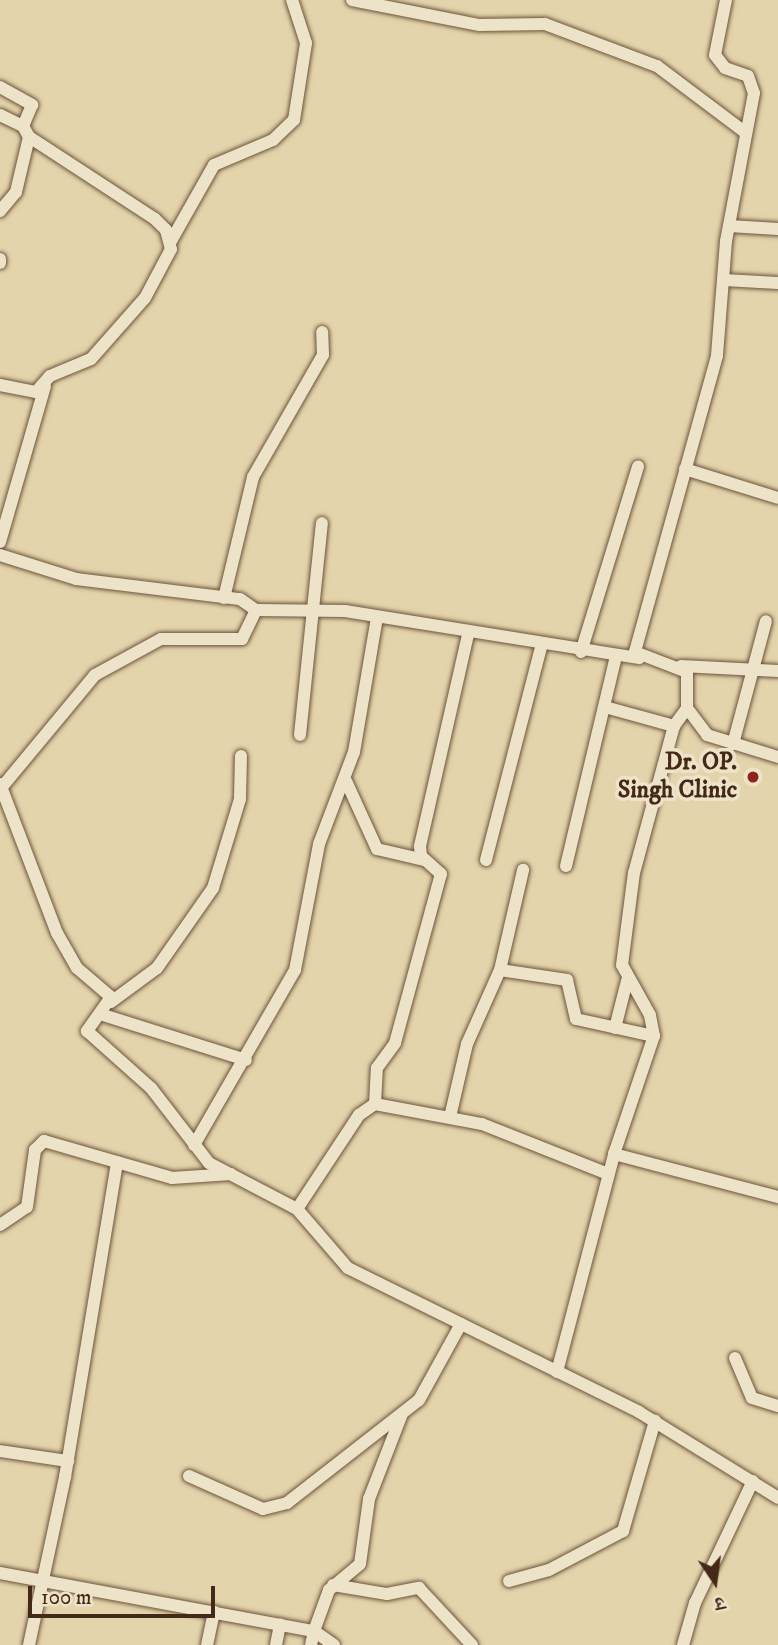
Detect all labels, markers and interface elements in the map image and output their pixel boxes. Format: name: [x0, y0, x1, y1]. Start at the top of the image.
place label: Dr. OP. Singh Clinic: [618, 749, 737, 805]
marker: Dr. OP. Singh Clinic: [743, 767, 763, 787]
north arrow: [680, 1547, 750, 1617]
scale bar: [32, 1572, 219, 1616]
text: 100 m: [41, 1585, 92, 1611]
text: उ: [713, 1591, 727, 1615]

